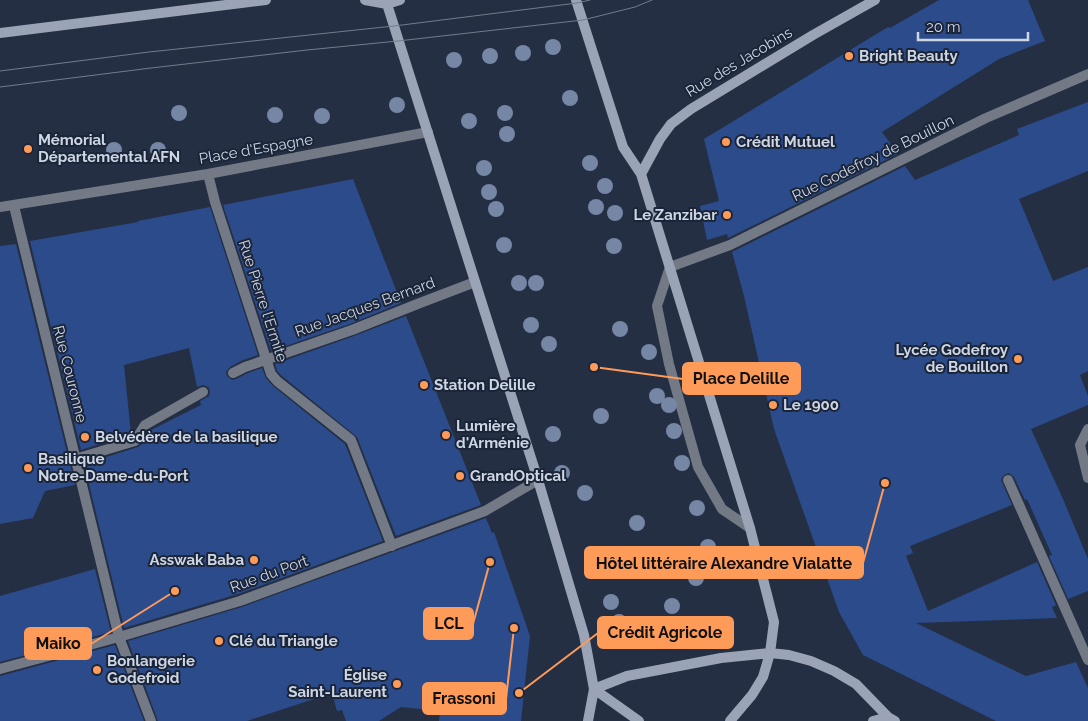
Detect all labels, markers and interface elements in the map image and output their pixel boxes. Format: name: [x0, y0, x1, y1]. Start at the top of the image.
scale bar: [918, 10, 1028, 42]
text: 20 m: [926, 18, 961, 36]
street label: Rue des Jacobins: [683, 23, 795, 101]
place label: Bright Beauty: [859, 47, 958, 65]
marker: Bright Beauty: [843, 50, 855, 62]
street label: Rue Godefroy de Bouillon: [789, 111, 957, 205]
street label: Place d'Espagne: [198, 130, 315, 168]
place label: Mémorial Départemental AFN: [38, 131, 180, 166]
place label: Crédit Mutuel: [736, 133, 835, 151]
marker: Crédit Mutuel: [720, 136, 732, 148]
marker: Mémorial Départemental AFN: [22, 143, 34, 155]
place label: Le Zanzibar: [634, 206, 717, 224]
marker: Le Zanzibar: [721, 209, 733, 221]
street label: Rue Pierre l'Ermite: [235, 238, 291, 365]
street label: Rue Jacques Bernard: [293, 273, 437, 341]
street label: Rue Couronne: [49, 324, 91, 425]
place label: Lycée Godefroy de Bouillon: [895, 341, 1009, 376]
marker: Lycée Godefroy de Bouillon: [1012, 353, 1024, 365]
callout: Place Delille: [683, 363, 800, 394]
text: Place Delille: [693, 369, 790, 388]
place label: Station Delille: [434, 376, 535, 394]
marker: Station Delille: [418, 379, 430, 391]
place label: Le 1900: [783, 396, 839, 414]
marker: Le 1900: [767, 399, 779, 411]
place label: Lumière d'Arménie: [456, 417, 529, 452]
place label: Belvédère de la basilique: [95, 428, 277, 446]
marker: Lumière d'Arménie: [440, 429, 452, 441]
marker: Belvédère de la basilique: [79, 431, 91, 443]
place label: Basilique Notre-Dame-du-Port: [38, 450, 189, 485]
marker: Basilique Notre-Dame-du-Port: [22, 462, 34, 474]
place label: GrandOptical: [470, 467, 566, 485]
marker: GrandOptical: [454, 470, 466, 482]
callout: Hôtel littéraire Alexandre Vialatte: [585, 547, 863, 578]
place label: Asswak Baba: [149, 551, 244, 569]
street label: Rue du Port: [228, 552, 310, 596]
marker: Asswak Baba: [248, 554, 260, 566]
text: Hôtel littéraire Alexandre Vialatte: [596, 554, 853, 573]
callout: LCL: [424, 608, 473, 639]
text: LCL: [434, 614, 464, 633]
callout: Crédit Agricole: [598, 617, 733, 648]
text: Crédit Agricole: [608, 623, 723, 642]
callout: Maiko: [25, 628, 91, 659]
place label: Clé du Triangle: [229, 632, 338, 650]
text: Maiko: [35, 634, 81, 653]
marker: Clé du Triangle: [213, 635, 225, 647]
place label: Bonlangerie Godefroid: [107, 652, 195, 687]
marker: Bonlangerie Godefroid: [91, 664, 103, 676]
place label: Église Saint-Laurent: [288, 666, 387, 701]
marker: Église Saint-Laurent: [391, 678, 403, 690]
callout: Frassoni: [423, 683, 506, 714]
text: Frassoni: [432, 689, 496, 708]

